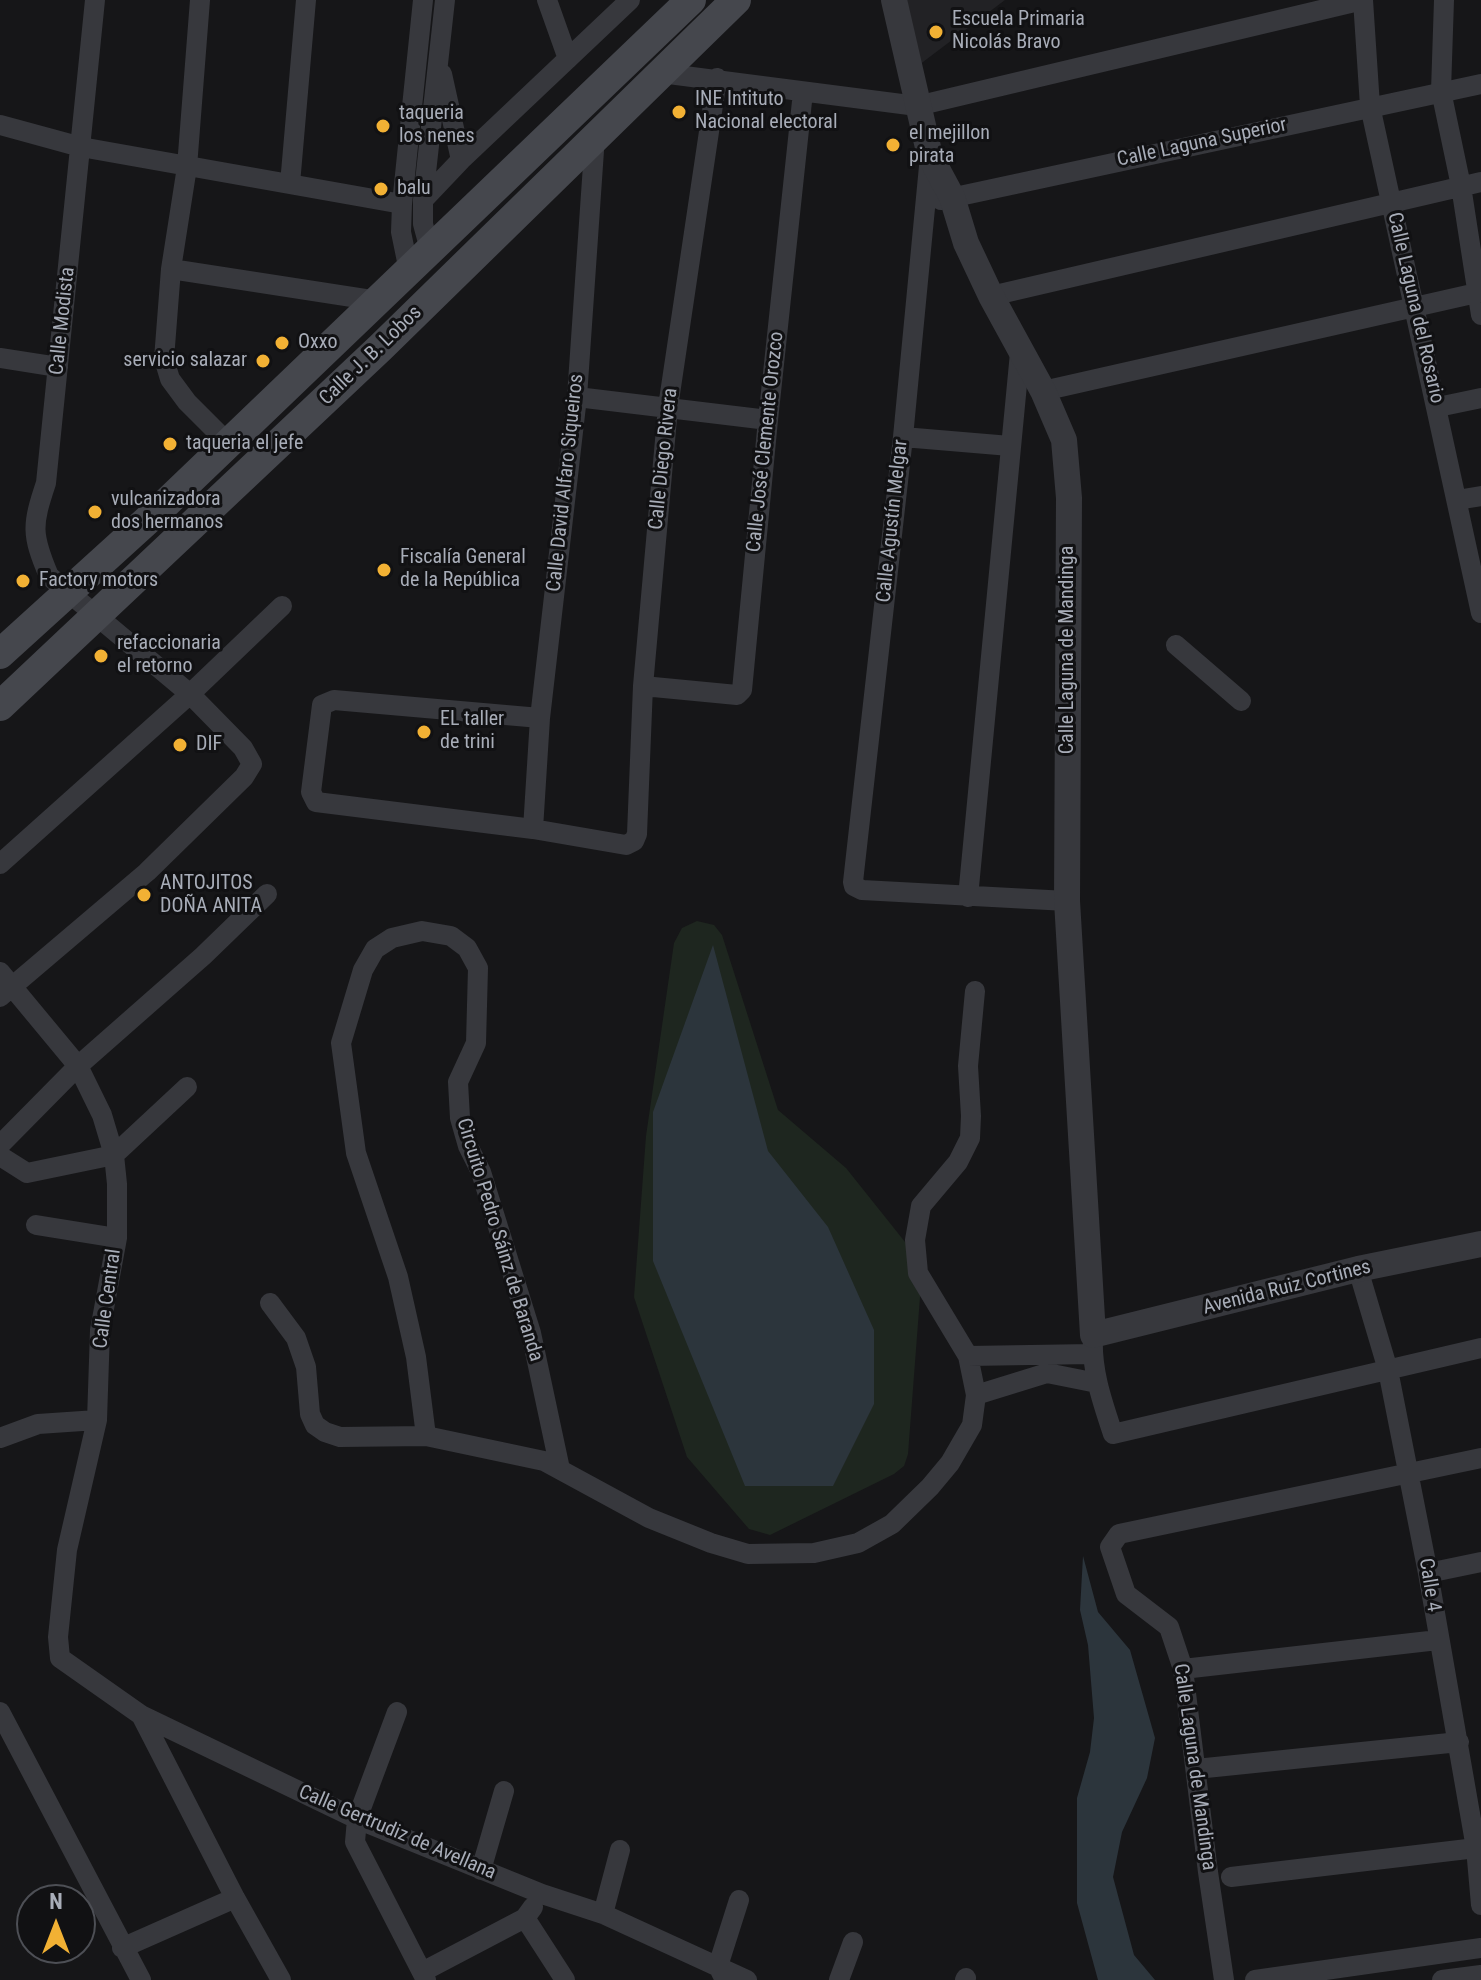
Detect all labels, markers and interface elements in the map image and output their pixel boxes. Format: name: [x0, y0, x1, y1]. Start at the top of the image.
place label: Escuela Primaria Nicolás Bravo: [952, 8, 1085, 55]
marker: Escuela Primaria Nicolás Bravo: [927, 23, 945, 41]
place label: INE Intituto Nacional electoral: [695, 88, 838, 135]
place label: taqueria los nenes: [399, 102, 475, 149]
marker: INE Intituto Nacional electoral: [670, 103, 688, 121]
street label: Calle Laguna Superior: [1115, 113, 1289, 173]
marker: taqueria los nenes: [374, 117, 392, 135]
place label: el mejillon pirata: [909, 122, 990, 169]
marker: el mejillon pirata: [884, 136, 902, 154]
place label: balu: [397, 177, 431, 201]
marker: balu: [372, 180, 390, 198]
street label: Calle Laguna del Rosario: [1381, 210, 1449, 406]
street label: Calle Modista: [45, 266, 81, 376]
street label: Calle J. B. Lobos: [315, 301, 427, 411]
street label: Calle José Clemente Orozco: [742, 330, 790, 554]
place label: Oxxo: [298, 331, 337, 355]
marker: Oxxo: [273, 334, 291, 352]
place label: servicio salazar: [123, 349, 247, 373]
marker: servicio salazar: [254, 352, 272, 370]
street label: Calle David Alfaro Siqueiros: [543, 373, 589, 593]
street label: Calle Diego Rivera: [645, 387, 683, 531]
place label: taqueria el jefe: [186, 432, 303, 456]
marker: taqueria el jefe: [161, 435, 179, 453]
street label: Calle Agustín Melgar: [873, 438, 913, 604]
place label: vulcanizadora dos hermanos: [111, 488, 223, 535]
marker: vulcanizadora dos hermanos: [86, 503, 104, 521]
place label: Fiscalía General de la República: [400, 546, 526, 593]
street label: Calle Laguna de Mandinga: [1056, 546, 1080, 754]
marker: Fiscalía General de la República: [375, 561, 393, 579]
place label: Factory motors: [39, 569, 158, 593]
marker: Factory motors: [14, 572, 32, 590]
place label: refaccionaria el retorno: [117, 632, 221, 679]
marker: refaccionaria el retorno: [92, 647, 110, 665]
place label: EL taller de trini: [440, 708, 504, 755]
marker: EL taller de trini: [415, 723, 433, 741]
place label: DIF: [196, 733, 222, 757]
marker: DIF: [171, 736, 189, 754]
place label: ANTOJITOS DOÑA ANITA: [160, 872, 262, 919]
marker: ANTOJITOS DOÑA ANITA: [135, 886, 153, 904]
street label: Circuito Pedro Sáinz de Baranda: [451, 1116, 547, 1364]
street label: Calle Central: [89, 1248, 127, 1350]
street label: Avenida Ruiz Cortines: [1201, 1256, 1373, 1320]
street label: Calle 4: [1413, 1556, 1445, 1614]
street label: Calle Laguna de Mandinga: [1168, 1662, 1220, 1872]
street label: Calle Gertrudiz de Avellana: [295, 1781, 499, 1885]
north arrow: [16, 1884, 96, 1964]
text: N: [49, 1889, 63, 1914]

